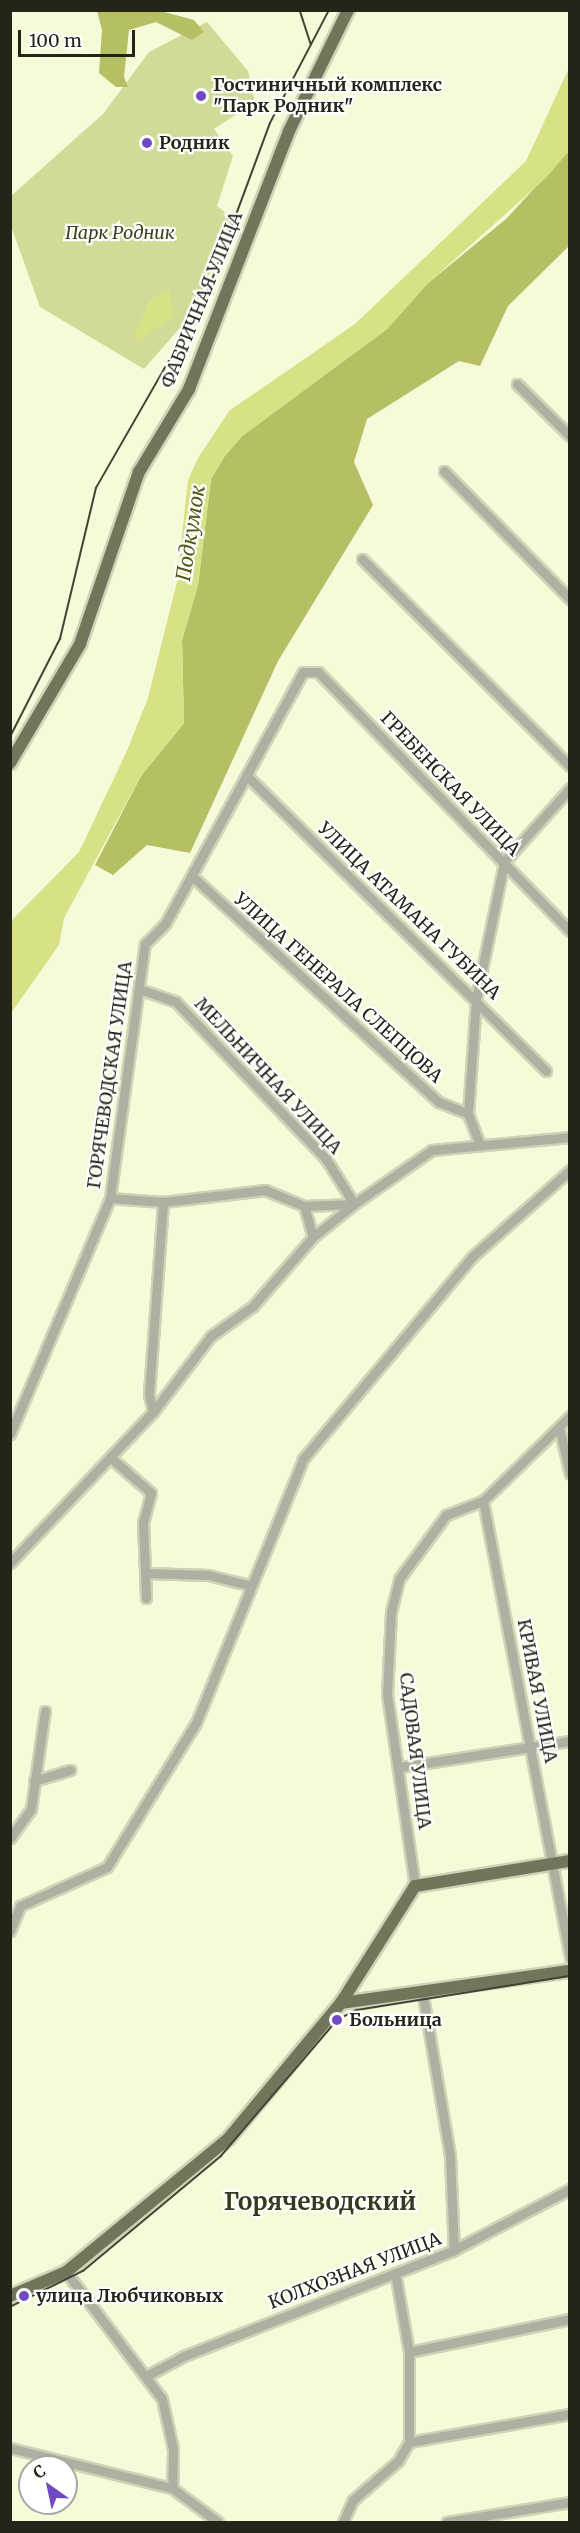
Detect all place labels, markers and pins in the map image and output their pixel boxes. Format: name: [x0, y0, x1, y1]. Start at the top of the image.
place label: Гостиничный комплекс "Парк Родник": [213, 75, 442, 118]
marker: Гостиничный комплекс "Парк Родник": [194, 89, 208, 103]
place label: Родник: [159, 132, 230, 154]
marker: Родник: [140, 136, 154, 150]
place label: Больница: [349, 2009, 442, 2031]
marker: Больница: [330, 2013, 344, 2027]
place label: улица Любчиковых: [36, 2285, 223, 2307]
marker: улица Любчиковых: [17, 2289, 31, 2303]

